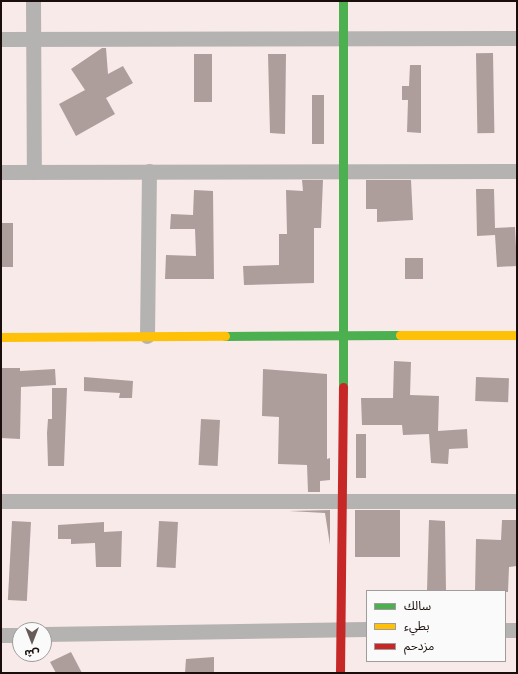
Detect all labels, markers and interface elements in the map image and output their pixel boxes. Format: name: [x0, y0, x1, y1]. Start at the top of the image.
legend: [366, 590, 506, 662]
text: سالك: [404, 599, 431, 613]
text: بطيء: [404, 619, 430, 633]
north arrow: [12, 622, 52, 662]
text: مزدحم: [404, 639, 434, 653]
text: ش: [24, 647, 40, 660]

